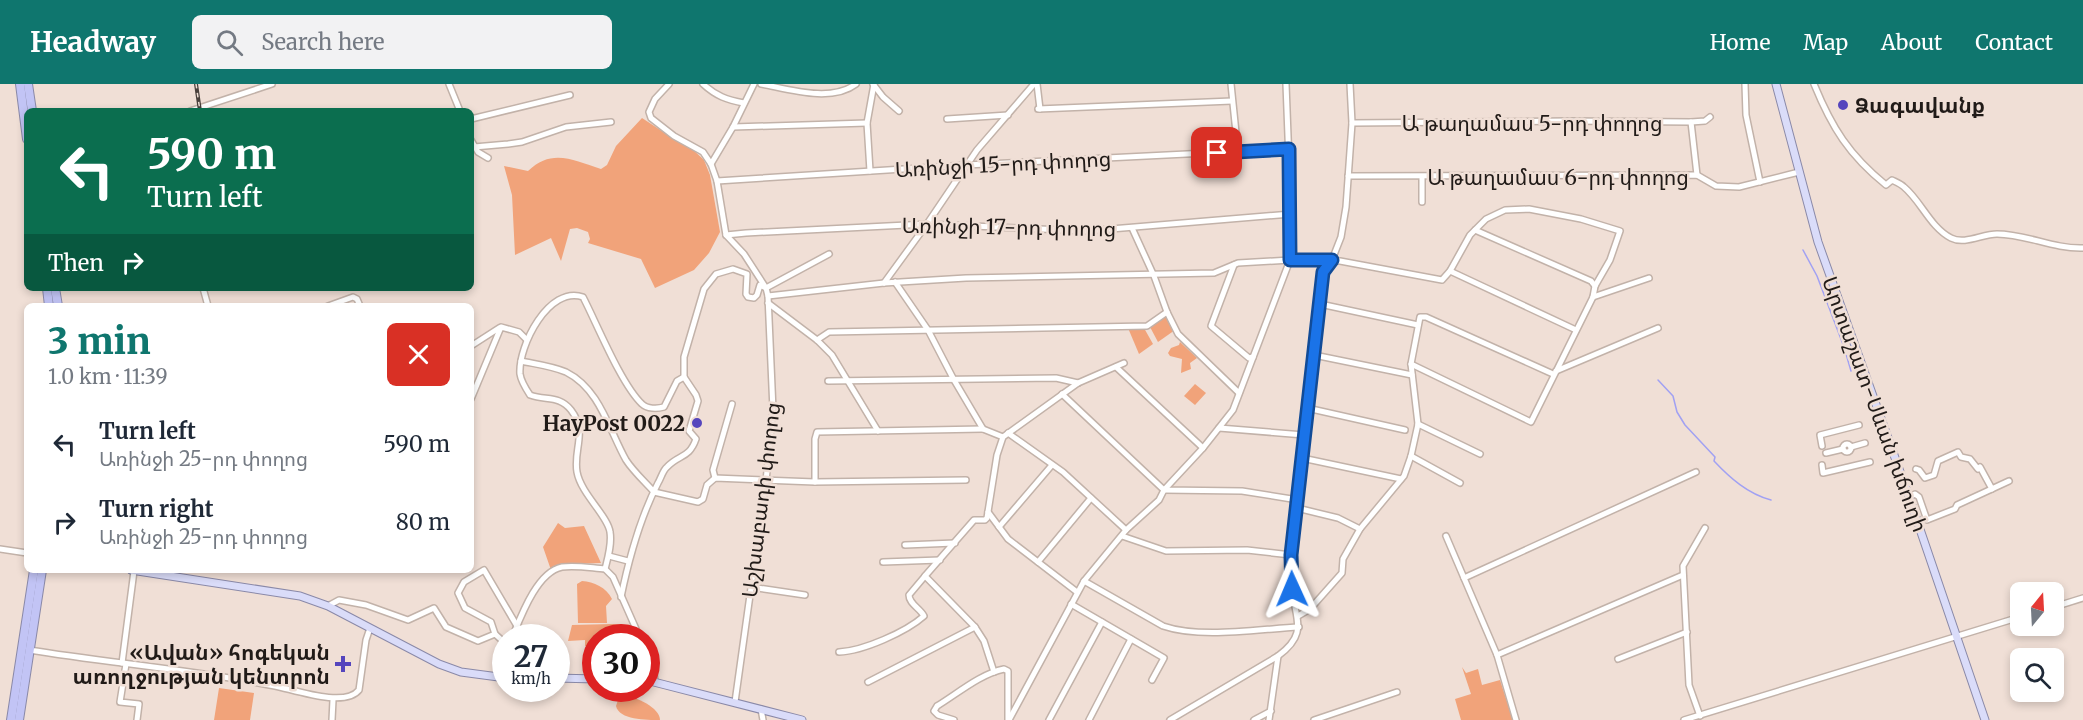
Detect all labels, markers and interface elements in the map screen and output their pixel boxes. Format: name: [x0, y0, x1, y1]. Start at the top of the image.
search box: [192, 15, 612, 69]
text: Headway: [30, 24, 156, 60]
icon: search: [213, 26, 246, 59]
text: Search here: [261, 28, 385, 56]
text: Home: [1710, 29, 1770, 56]
text: Map: [1803, 29, 1848, 56]
text: About: [1881, 29, 1942, 56]
text: Contact: [1975, 29, 2053, 56]
place label: Ձագավանք: [1855, 92, 1985, 119]
marker: Ձագավանք: [1836, 98, 1850, 112]
street label: Ա թաղամաս 5-րդ փողոց: [1402, 110, 1662, 137]
pin: [1191, 127, 1242, 178]
text: 590 m: [147, 128, 276, 180]
icon: left: [48, 132, 126, 210]
icon: arrive: [1200, 136, 1233, 169]
street label: Առինջի 15-րդ փողոց: [894, 145, 1112, 183]
street label: Ա թաղամաս 6-րդ փողոց: [1427, 164, 1689, 191]
text: Turn left: [147, 180, 262, 214]
street label: Առինջի 17-րդ փողոց: [901, 212, 1117, 242]
icon: right: [116, 246, 149, 279]
text: Then: [48, 249, 104, 277]
street label: Արտաշատ-Սևան խճուղի: [1816, 273, 1934, 535]
text: 3 min: [48, 319, 151, 364]
button: close: [387, 323, 450, 386]
text: 1.0 km · 11:39: [48, 364, 168, 389]
street label: Աշխաբադի փողոց: [736, 401, 786, 599]
place label: HayPost 0022: [543, 410, 685, 437]
marker: HayPost 0022: [690, 416, 704, 430]
text: Turn left: [99, 417, 196, 445]
icon: left: [48, 428, 81, 461]
text: 590 m: [383, 430, 450, 458]
text: Առինջի 25-րդ փողոց: [99, 446, 308, 471]
text: Turn right: [99, 495, 213, 523]
icon: right: [48, 506, 81, 539]
text: 80 m: [396, 508, 450, 536]
text: Առինջի 25-րդ փողոց: [99, 524, 308, 549]
position arrow: [1260, 557, 1324, 621]
north arrow: [2010, 582, 2064, 636]
map controls: [2010, 582, 2064, 702]
speed limit sign: 30: [582, 624, 660, 702]
text: 27: [514, 637, 548, 675]
place label: «Ավան» հոգեկան առողջության կենտրոն: [72, 639, 330, 690]
button: search: [2010, 648, 2064, 702]
marker: «Ավան» հոգեկան առողջության կենտրոն: [334, 655, 352, 673]
text: km/h: [511, 669, 551, 688]

